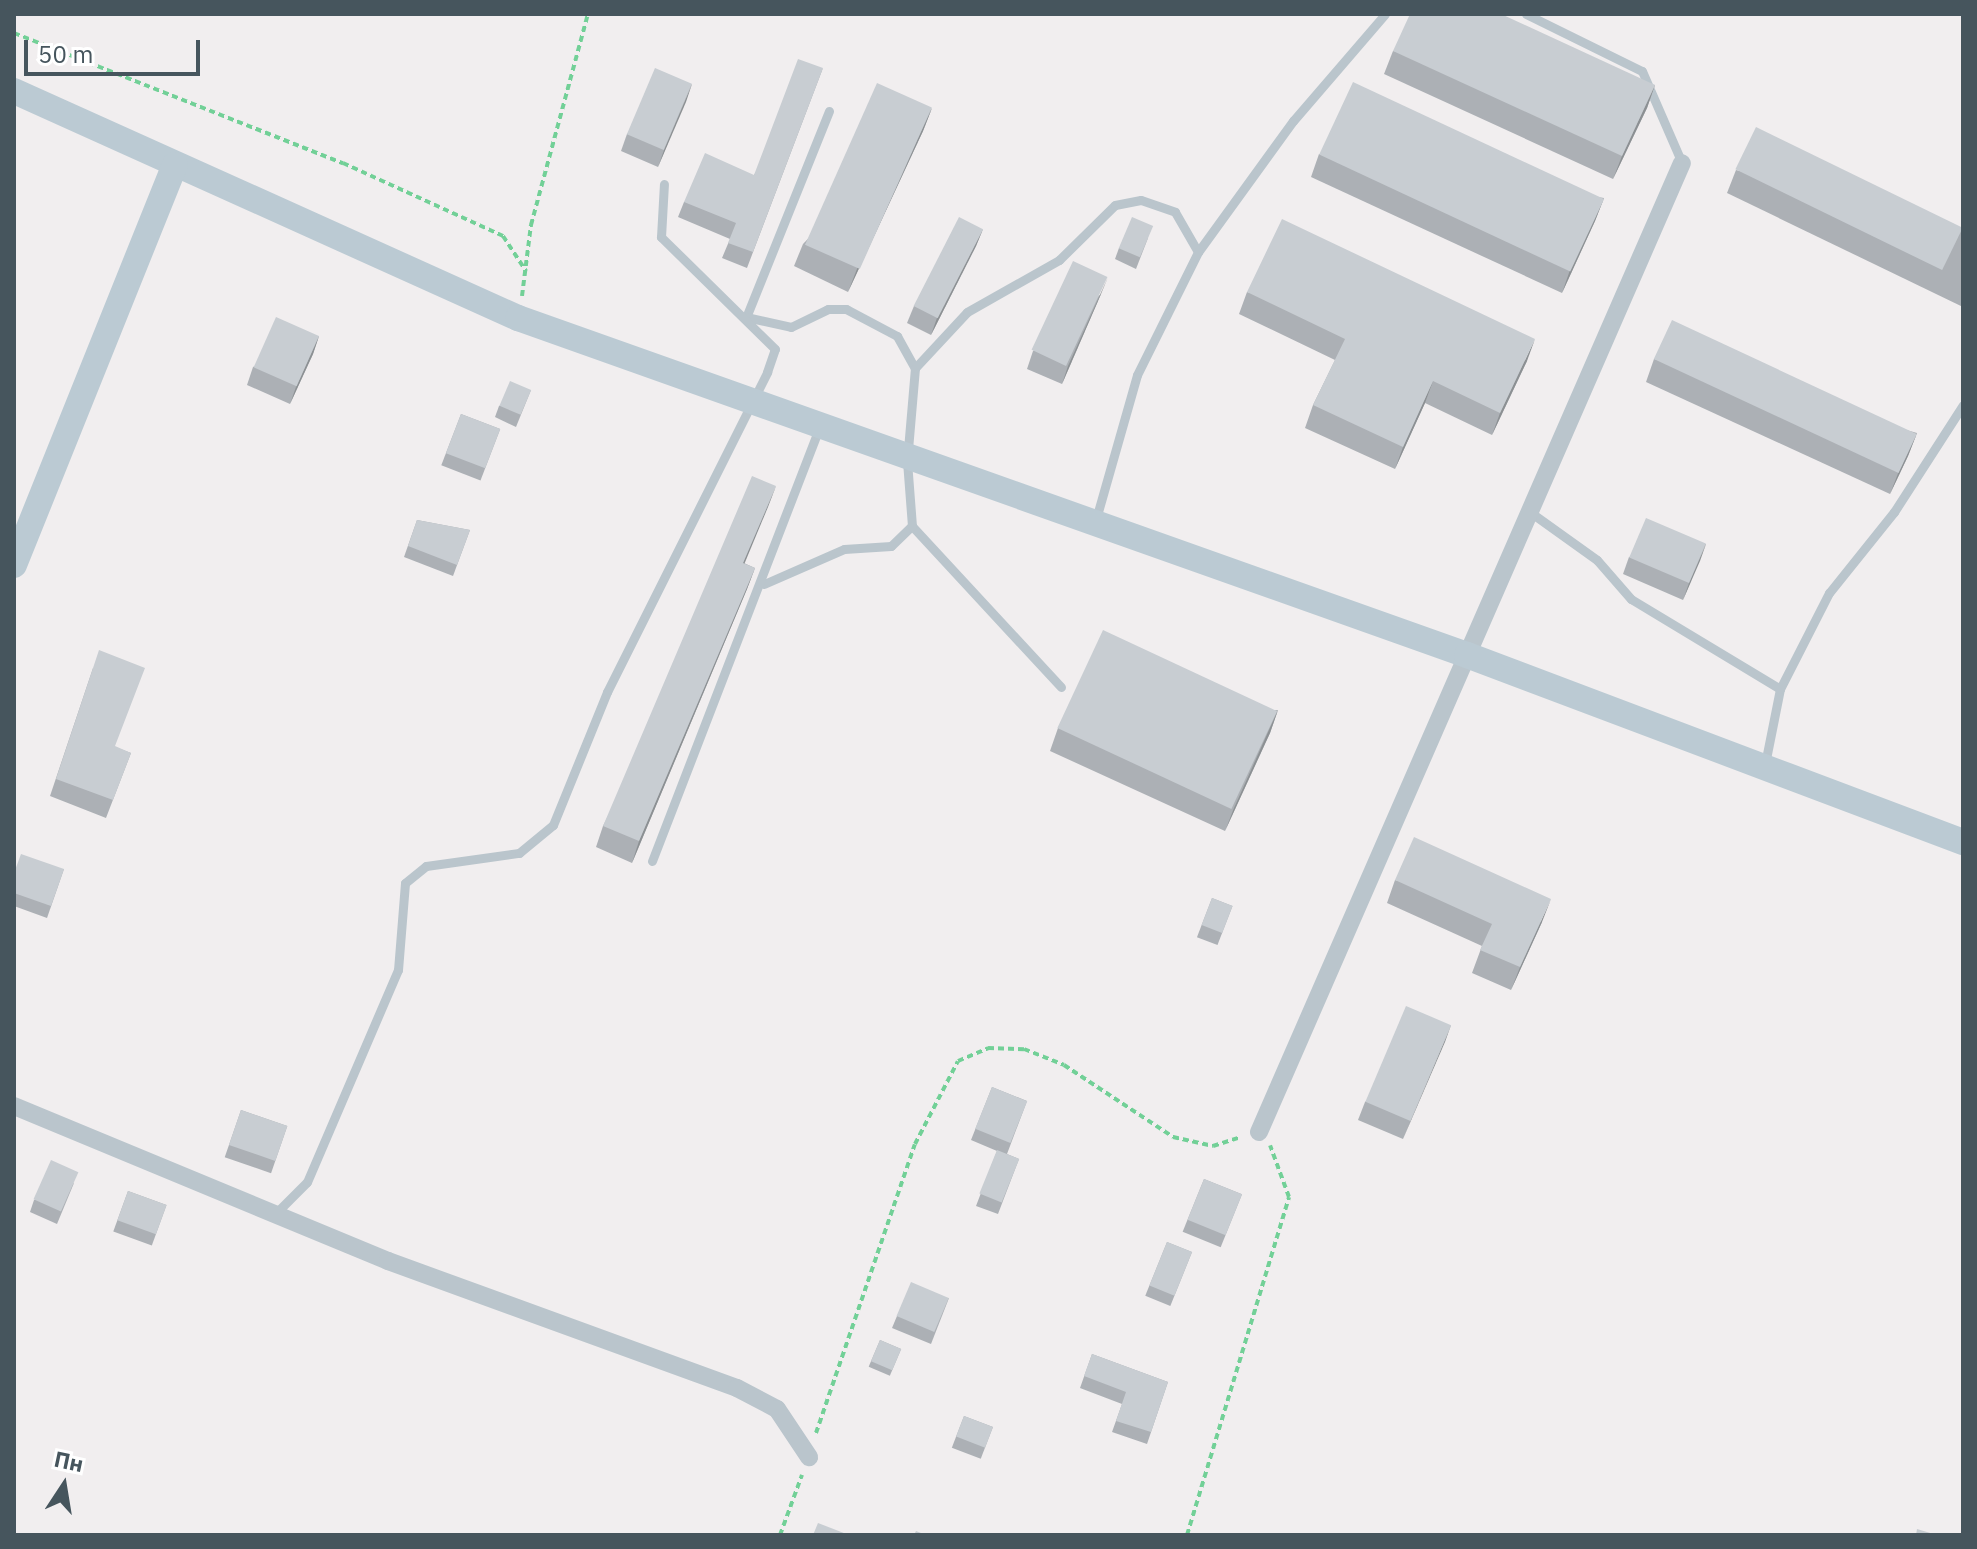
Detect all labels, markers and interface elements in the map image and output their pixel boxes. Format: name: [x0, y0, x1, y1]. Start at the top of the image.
scale bar: [28, 24, 204, 74]
text: 50 m: [38, 38, 93, 70]
text: Пн: [52, 1444, 86, 1478]
north arrow: [24, 1445, 104, 1525]

